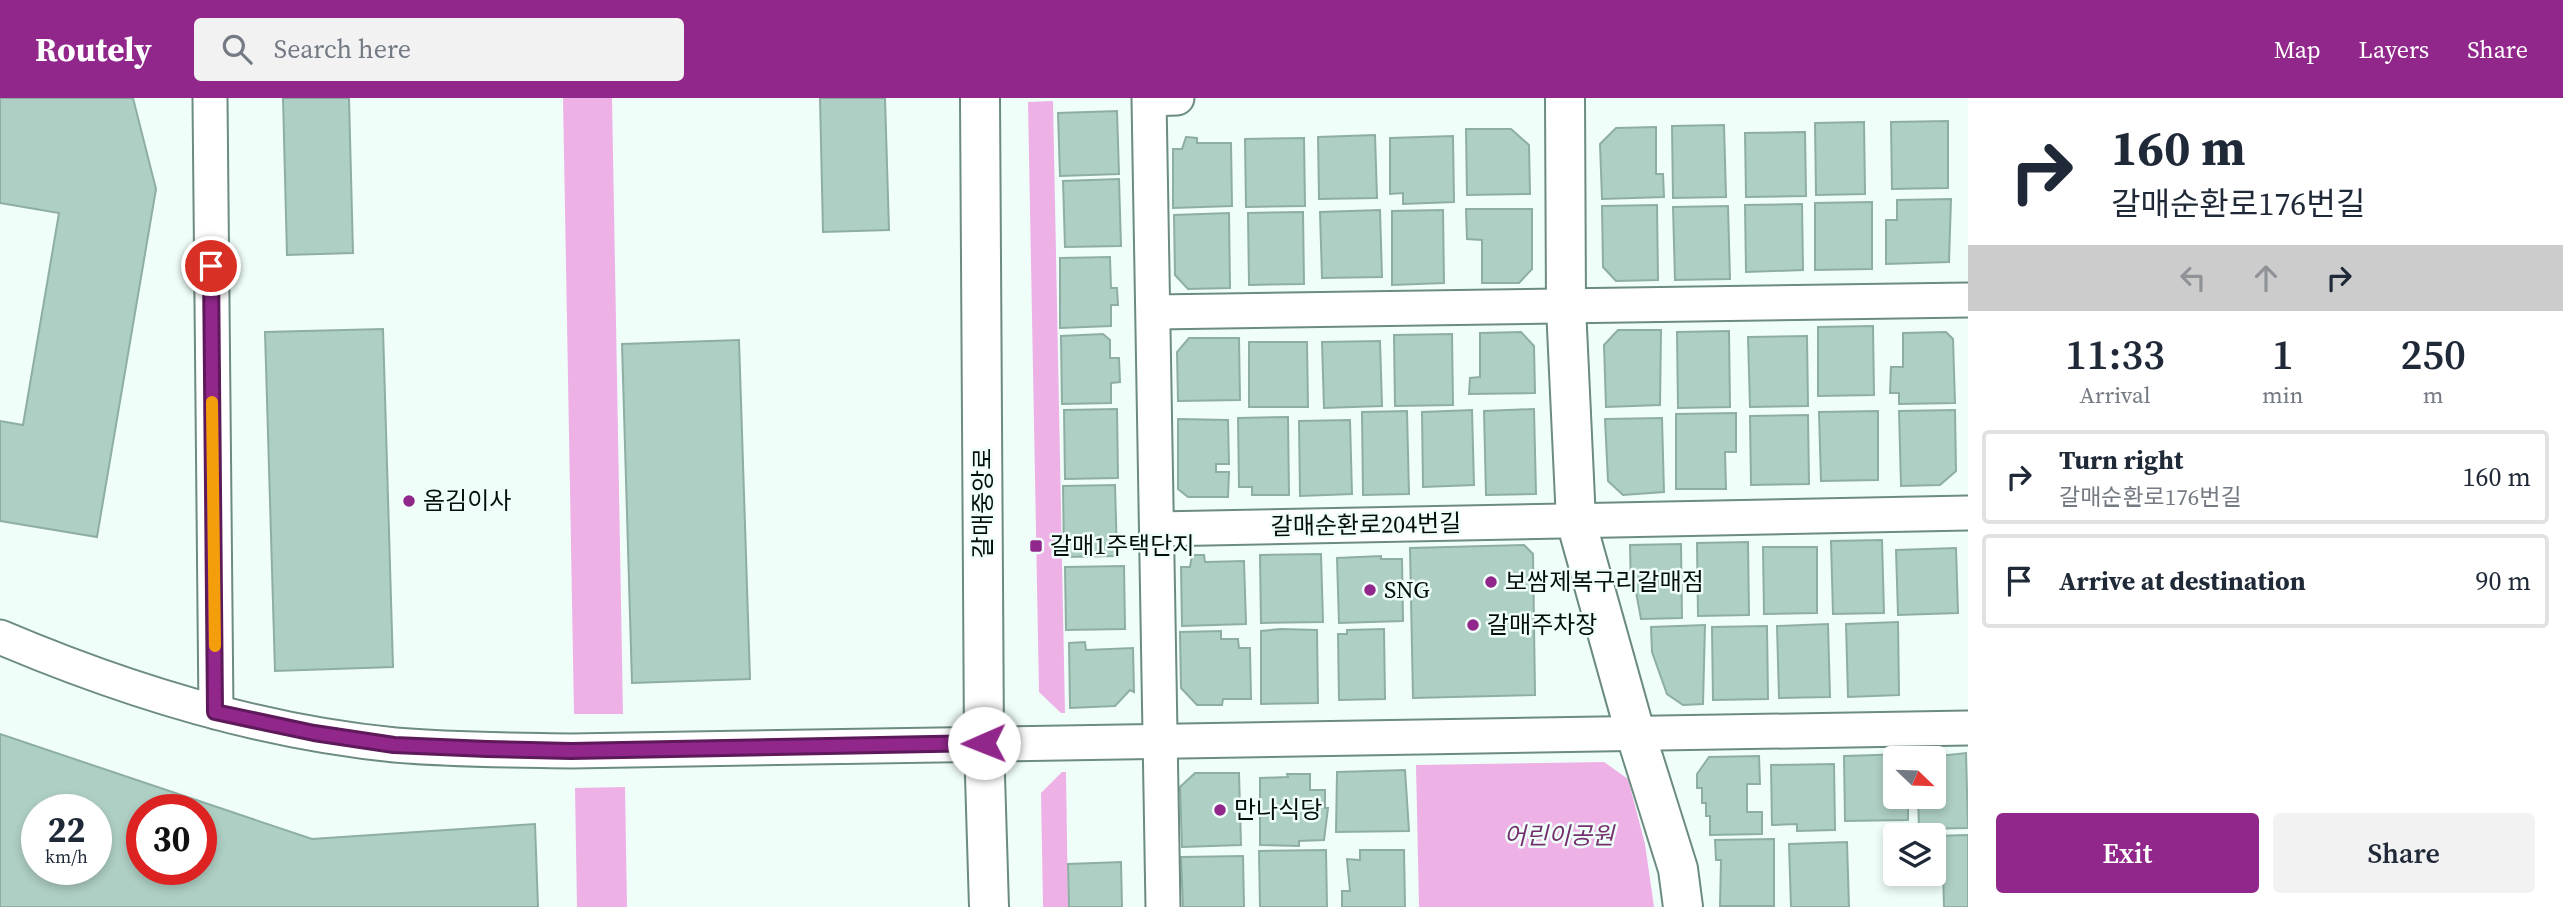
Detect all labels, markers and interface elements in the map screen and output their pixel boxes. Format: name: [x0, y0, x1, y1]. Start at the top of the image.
search box: [194, 18, 684, 81]
text: Routely: [35, 27, 152, 72]
icon: search: [218, 30, 256, 68]
text: Search here: [274, 31, 411, 67]
text: Map: [2274, 33, 2321, 66]
text: Layers: [2359, 33, 2429, 66]
text: Share: [2467, 33, 2528, 66]
text: 160 m: [2111, 114, 2246, 181]
icon: right: [1996, 126, 2087, 217]
text: 갈매순환로176번길: [2111, 182, 2365, 226]
pin: [181, 236, 241, 296]
icon: arrive: [192, 247, 230, 285]
icon: left: [2174, 259, 2212, 297]
icon: ahead: [2247, 259, 2285, 297]
icon: right: [2320, 259, 2358, 297]
text: 11:33: [2065, 325, 2165, 383]
text: 1: [2272, 325, 2294, 383]
text: 250: [2400, 325, 2466, 383]
text: Arrival: [2079, 379, 2151, 411]
text: min: [2262, 379, 2303, 411]
text: m: [2423, 379, 2444, 411]
text: Turn right: [2059, 442, 2183, 478]
street label: 갈매중앙로: [966, 448, 999, 558]
icon: right: [2000, 458, 2038, 496]
text: 160 m: [2463, 459, 2531, 495]
text: 갈매순환로176번길: [2059, 481, 2242, 513]
place label: 옴김이사: [423, 484, 511, 517]
marker: 옴김이사: [401, 493, 417, 509]
street label: 갈매순환로204번길: [1270, 506, 1462, 543]
place label: 갈매1주택단지: [1050, 529, 1194, 562]
marker: 갈매1주택단지: [1028, 538, 1044, 554]
icon: arrive: [2000, 562, 2038, 600]
text: Arrive at destination: [2059, 563, 2306, 599]
text: 90 m: [2476, 563, 2531, 599]
place label: 보쌈제복구리갈매점: [1505, 565, 1704, 598]
place label: SNG: [1384, 573, 1430, 606]
marker: 보쌈제복구리갈매점: [1483, 574, 1499, 590]
marker: SNG: [1362, 582, 1378, 598]
place label: 갈매주차장: [1487, 608, 1597, 641]
marker: 갈매주차장: [1465, 617, 1481, 633]
position arrow: [947, 706, 1021, 780]
north arrow: [1883, 746, 1946, 808]
map controls: [1883, 746, 1946, 886]
place label: 만나식당: [1234, 793, 1322, 826]
speed limit sign: 30: [126, 794, 217, 885]
marker: 만나식당: [1212, 802, 1228, 818]
text: 22: [48, 806, 85, 854]
button: Exit: [1996, 813, 2259, 893]
button: Share: [2273, 813, 2535, 893]
park label: 어린이공원: [1504, 819, 1616, 852]
button: layers: [1883, 823, 1946, 886]
text: km/h: [45, 844, 88, 869]

